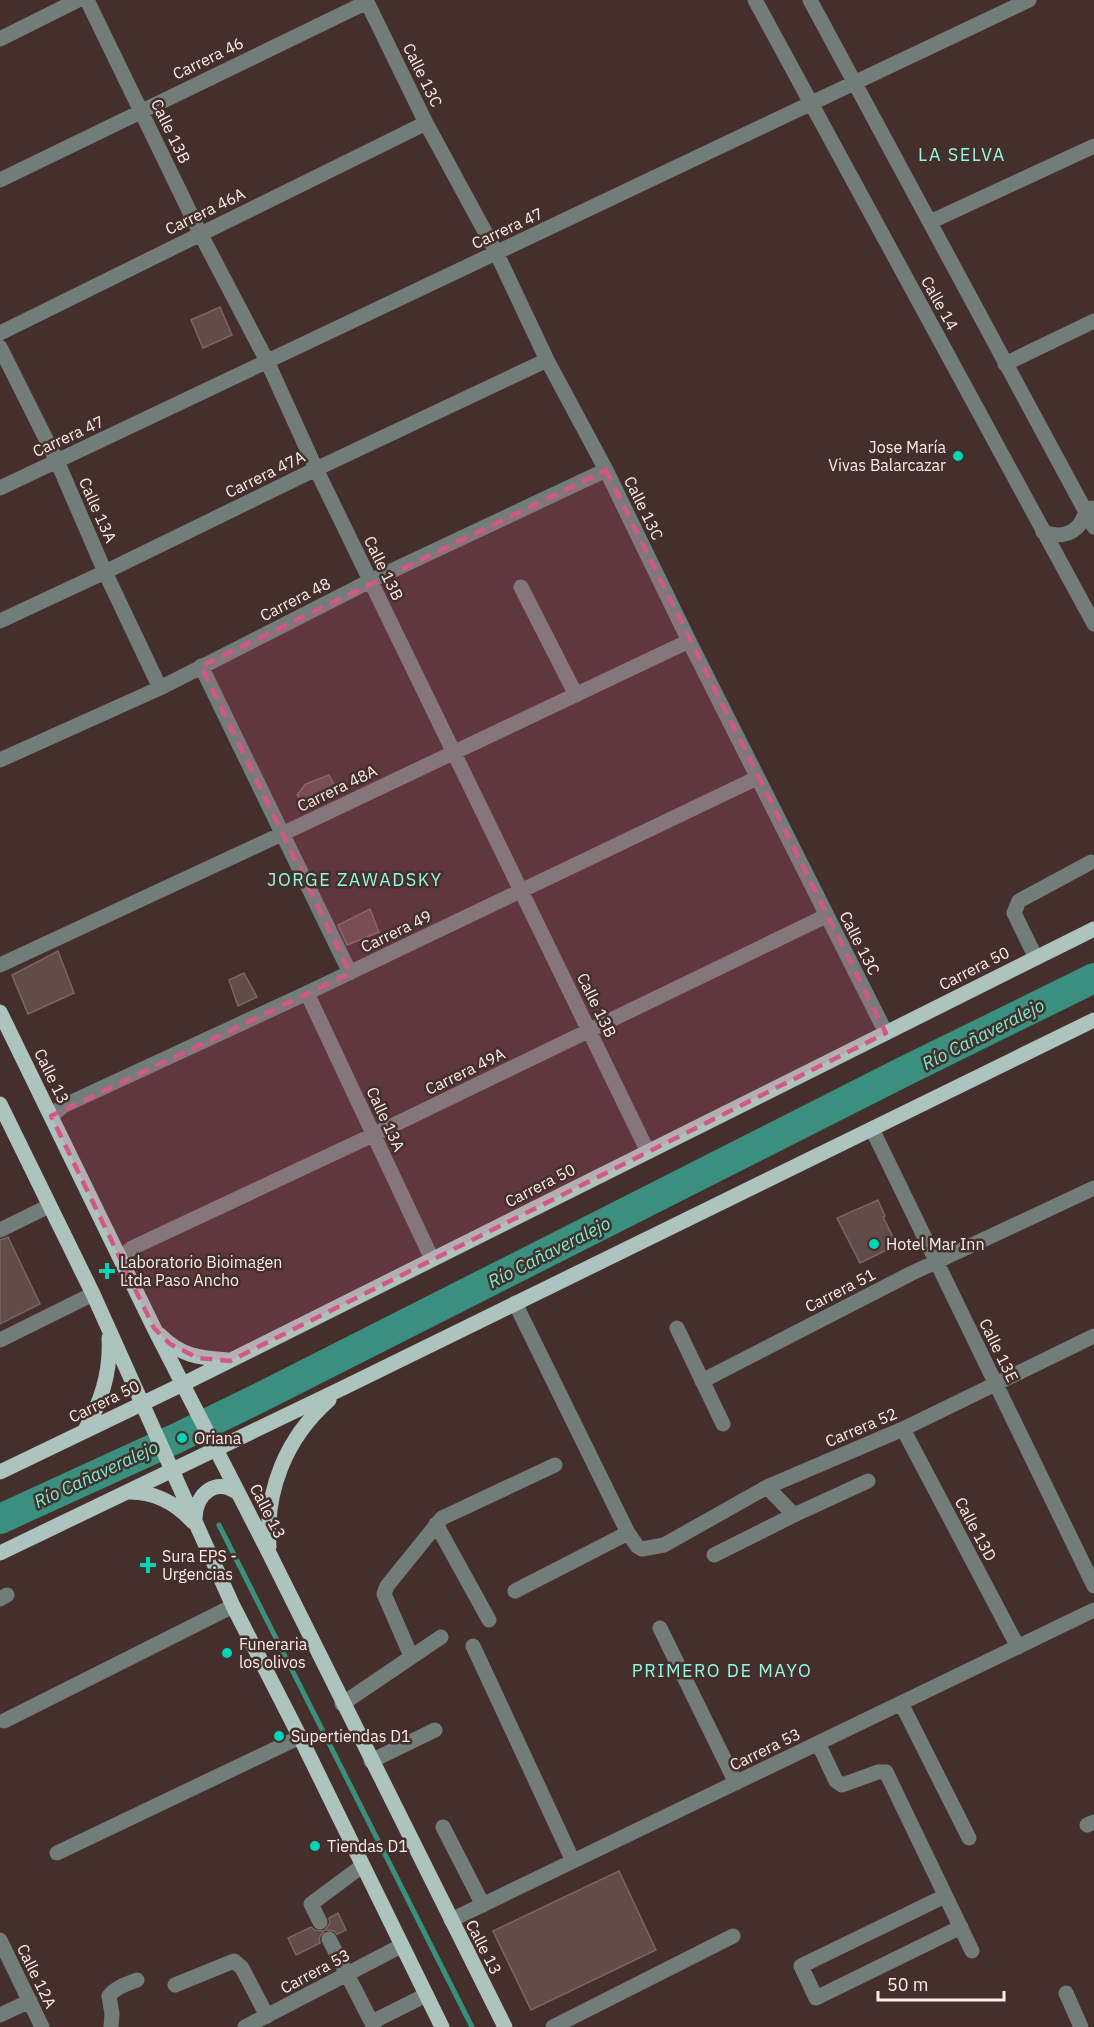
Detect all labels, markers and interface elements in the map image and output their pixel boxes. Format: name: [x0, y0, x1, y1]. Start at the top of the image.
street label: Carrera 46: [169, 32, 247, 84]
street label: Calle 13C: [399, 40, 447, 110]
street label: Calle 13B: [147, 95, 195, 167]
district label: LA SELVA: [918, 143, 1006, 166]
street label: Carrera 46A: [162, 183, 248, 239]
street label: Carrera 47: [468, 203, 546, 253]
street label: Calle 14: [917, 272, 963, 334]
street label: Carrera 47: [29, 411, 107, 461]
place label: Jose María Vivas Balarcazar: [828, 437, 946, 475]
street label: Carrera 47A: [222, 446, 308, 502]
marker: Jose María Vivas Balarcazar: [951, 449, 965, 463]
street label: Calle 13C: [620, 473, 668, 543]
street label: Calle 13A: [75, 474, 121, 546]
street label: Calle 13B: [360, 532, 408, 604]
street label: Carrera 48: [256, 573, 334, 625]
street label: Carrera 48A: [294, 760, 380, 816]
district label: JORGE ZAWADSKY: [267, 868, 443, 891]
street label: Carrera 49: [357, 905, 435, 957]
street label: Calle 13C: [835, 908, 885, 978]
street label: Carrera 50: [935, 942, 1013, 994]
street label: Calle 13B: [573, 969, 621, 1041]
water label: Río Cañaveralejo: [918, 993, 1048, 1075]
street label: Carrera 49A: [422, 1043, 508, 1099]
street label: Calle 13: [30, 1045, 74, 1107]
street label: Calle 13A: [362, 1083, 410, 1155]
street label: Carrera 50: [501, 1159, 579, 1211]
water label: Río Cañaveralejo: [484, 1211, 614, 1293]
place label: Hotel Mar Inn: [886, 1234, 985, 1254]
marker: Hotel Mar Inn: [867, 1237, 881, 1251]
place label: Laboratorio Bioimagen Ltda Paso Ancho: [120, 1252, 282, 1290]
marker: Laboratorio Bioimagen Ltda Paso Ancho: [98, 1262, 116, 1280]
street label: Carrera 51: [801, 1264, 879, 1316]
street label: Calle 13E: [975, 1315, 1023, 1385]
street label: Carrera 50: [65, 1375, 143, 1427]
street label: Carrera 52: [822, 1403, 900, 1451]
place label: Oriana: [194, 1428, 242, 1448]
marker: Oriana: [175, 1431, 189, 1445]
water label: Río Cañaveralejo: [30, 1435, 162, 1513]
street label: Calle 13: [246, 1480, 290, 1542]
street label: Calle 13D: [951, 1494, 1001, 1564]
place label: Sura EPS - Urgencias: [162, 1546, 237, 1584]
marker: Sura EPS - Urgencias: [139, 1556, 157, 1574]
place label: Funeraria los olivos: [239, 1634, 308, 1672]
marker: Funeraria los olivos: [220, 1646, 234, 1660]
district label: PRIMERO DE MAYO: [632, 1659, 812, 1682]
street label: Carrera 53: [726, 1723, 804, 1775]
place label: Supertiendas D1: [291, 1726, 411, 1746]
marker: Supertiendas D1: [272, 1729, 286, 1743]
place label: Tiendas D1: [327, 1836, 408, 1856]
marker: Tiendas D1: [308, 1839, 322, 1853]
street label: Calle 13: [462, 1916, 506, 1978]
street label: Calle 12A: [13, 1941, 61, 2011]
street label: Carrera 53: [277, 1944, 353, 1998]
scale bar: [878, 1964, 1004, 2002]
text: 50 m: [887, 1973, 929, 1996]

